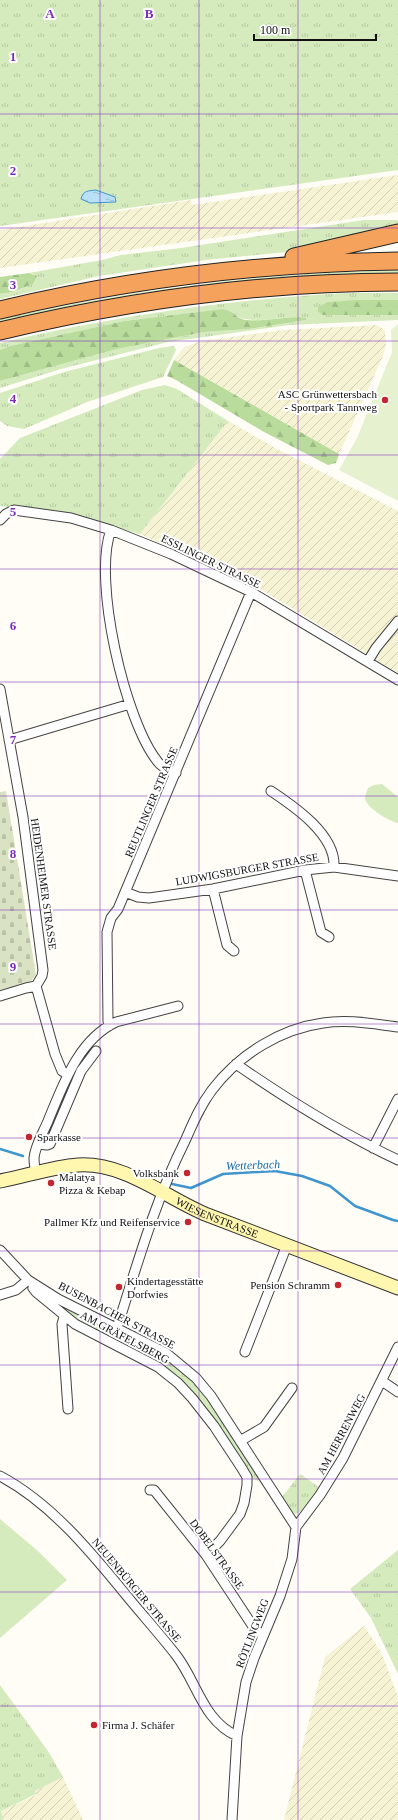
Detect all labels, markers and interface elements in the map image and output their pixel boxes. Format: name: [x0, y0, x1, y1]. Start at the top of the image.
text: A: [45, 6, 55, 21]
text: B: [145, 6, 154, 21]
scale bar: [254, 16, 376, 42]
text: 100 m: [260, 23, 291, 37]
text: 1: [10, 49, 16, 64]
text: 2: [10, 163, 16, 178]
text: 3: [10, 277, 17, 292]
place label: ASC Grünwettersbach - Sportpark Tannweg: [278, 388, 377, 413]
text: 4: [10, 391, 17, 406]
marker: ASC Grünwettersbach - Sportpark Tannweg: [380, 395, 390, 405]
text: 5: [10, 504, 17, 519]
street label: ESSLINGER STRASSE: [159, 532, 263, 590]
text: 6: [10, 618, 17, 633]
text: 7: [10, 732, 17, 747]
street label: REUTLINGER STRASSE: [122, 745, 180, 859]
street label: HEIDENHEIMER STRASSE: [29, 817, 59, 951]
text: 8: [10, 846, 17, 861]
street label: LUDWIGSBURGER STRASSE: [174, 850, 320, 888]
text: 9: [10, 959, 17, 974]
place label: Sparkasse: [37, 1131, 81, 1143]
marker: Sparkasse: [24, 1132, 34, 1142]
water label: Wetterbach: [226, 1157, 280, 1173]
place label: Volksbank: [133, 1167, 179, 1179]
marker: Volksbank: [182, 1168, 192, 1178]
place label: Malatya Pizza & Kebap: [59, 1171, 126, 1196]
marker: Malatya Pizza & Kebap: [46, 1178, 56, 1188]
street label: WIESENSTRASSE: [174, 1194, 260, 1240]
place label: Pallmer Kfz und Reifenservice: [44, 1216, 180, 1228]
marker: Pallmer Kfz und Reifenservice: [183, 1217, 193, 1227]
place label: Kindertagesstätte Dorfwies: [127, 1275, 203, 1300]
street label: BUSENBACHER STRASSE: [57, 1279, 178, 1351]
place label: Pension Schramm: [250, 1279, 330, 1291]
marker: Pension Schramm: [333, 1280, 343, 1290]
marker: Kindertagesstätte Dorfwies: [114, 1282, 124, 1292]
street label: AM GRÄFELSBERG: [79, 1309, 171, 1365]
street label: AM HERRENWEG: [315, 1392, 367, 1476]
street label: DOBELSTRASSE: [188, 1517, 247, 1592]
street label: NEUENBÜRGER STRASSE: [90, 1536, 184, 1645]
street label: RÖTLINGWEG: [233, 1597, 271, 1669]
place label: Firma J. Schäfer: [102, 1719, 175, 1731]
marker: Firma J. Schäfer: [89, 1720, 99, 1730]

